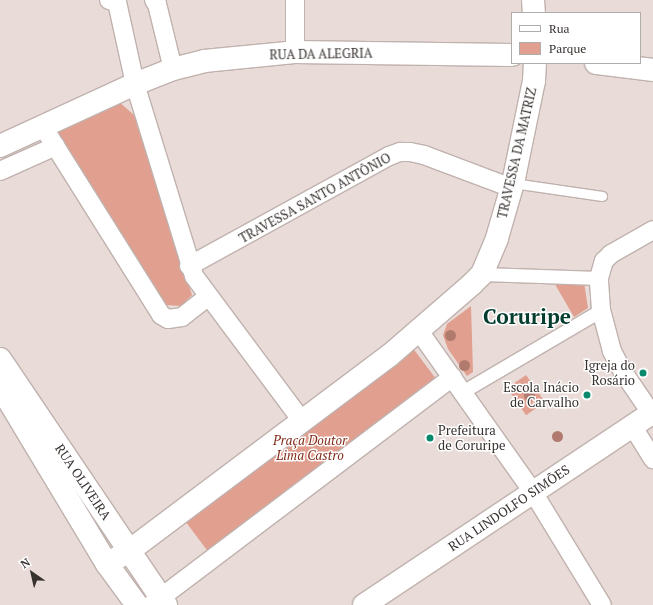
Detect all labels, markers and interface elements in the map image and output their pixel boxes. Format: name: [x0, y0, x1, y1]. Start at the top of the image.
legend: [511, 12, 641, 64]
text: Rua: [549, 21, 570, 36]
text: Parque: [549, 41, 586, 56]
street label: RUA DA ALEGRIA: [269, 45, 373, 63]
street label: TRAVESSA DA MATRIZ: [494, 86, 540, 220]
street label: TRAVESSA SANTO ANTÔNIO: [236, 150, 394, 246]
district label: Coruripe: [483, 303, 571, 329]
place label: Igreja do Rosário: [584, 358, 635, 389]
marker: Igreja do Rosário: [638, 368, 648, 378]
place label: Escola Inácio de Carvalho: [503, 380, 579, 411]
marker: Escola Inácio de Carvalho: [582, 390, 592, 400]
place label: Prefeitura de Coruripe: [438, 423, 505, 454]
park label: Praça Doutor Lima Castro: [273, 433, 347, 464]
marker: Prefeitura de Coruripe: [425, 433, 435, 443]
street label: RUA OLIVEIRA: [52, 441, 114, 523]
street label: RUA LINDOLFO SIMÕES: [445, 462, 573, 554]
north arrow: [12, 553, 52, 593]
text: N: [18, 555, 33, 571]

